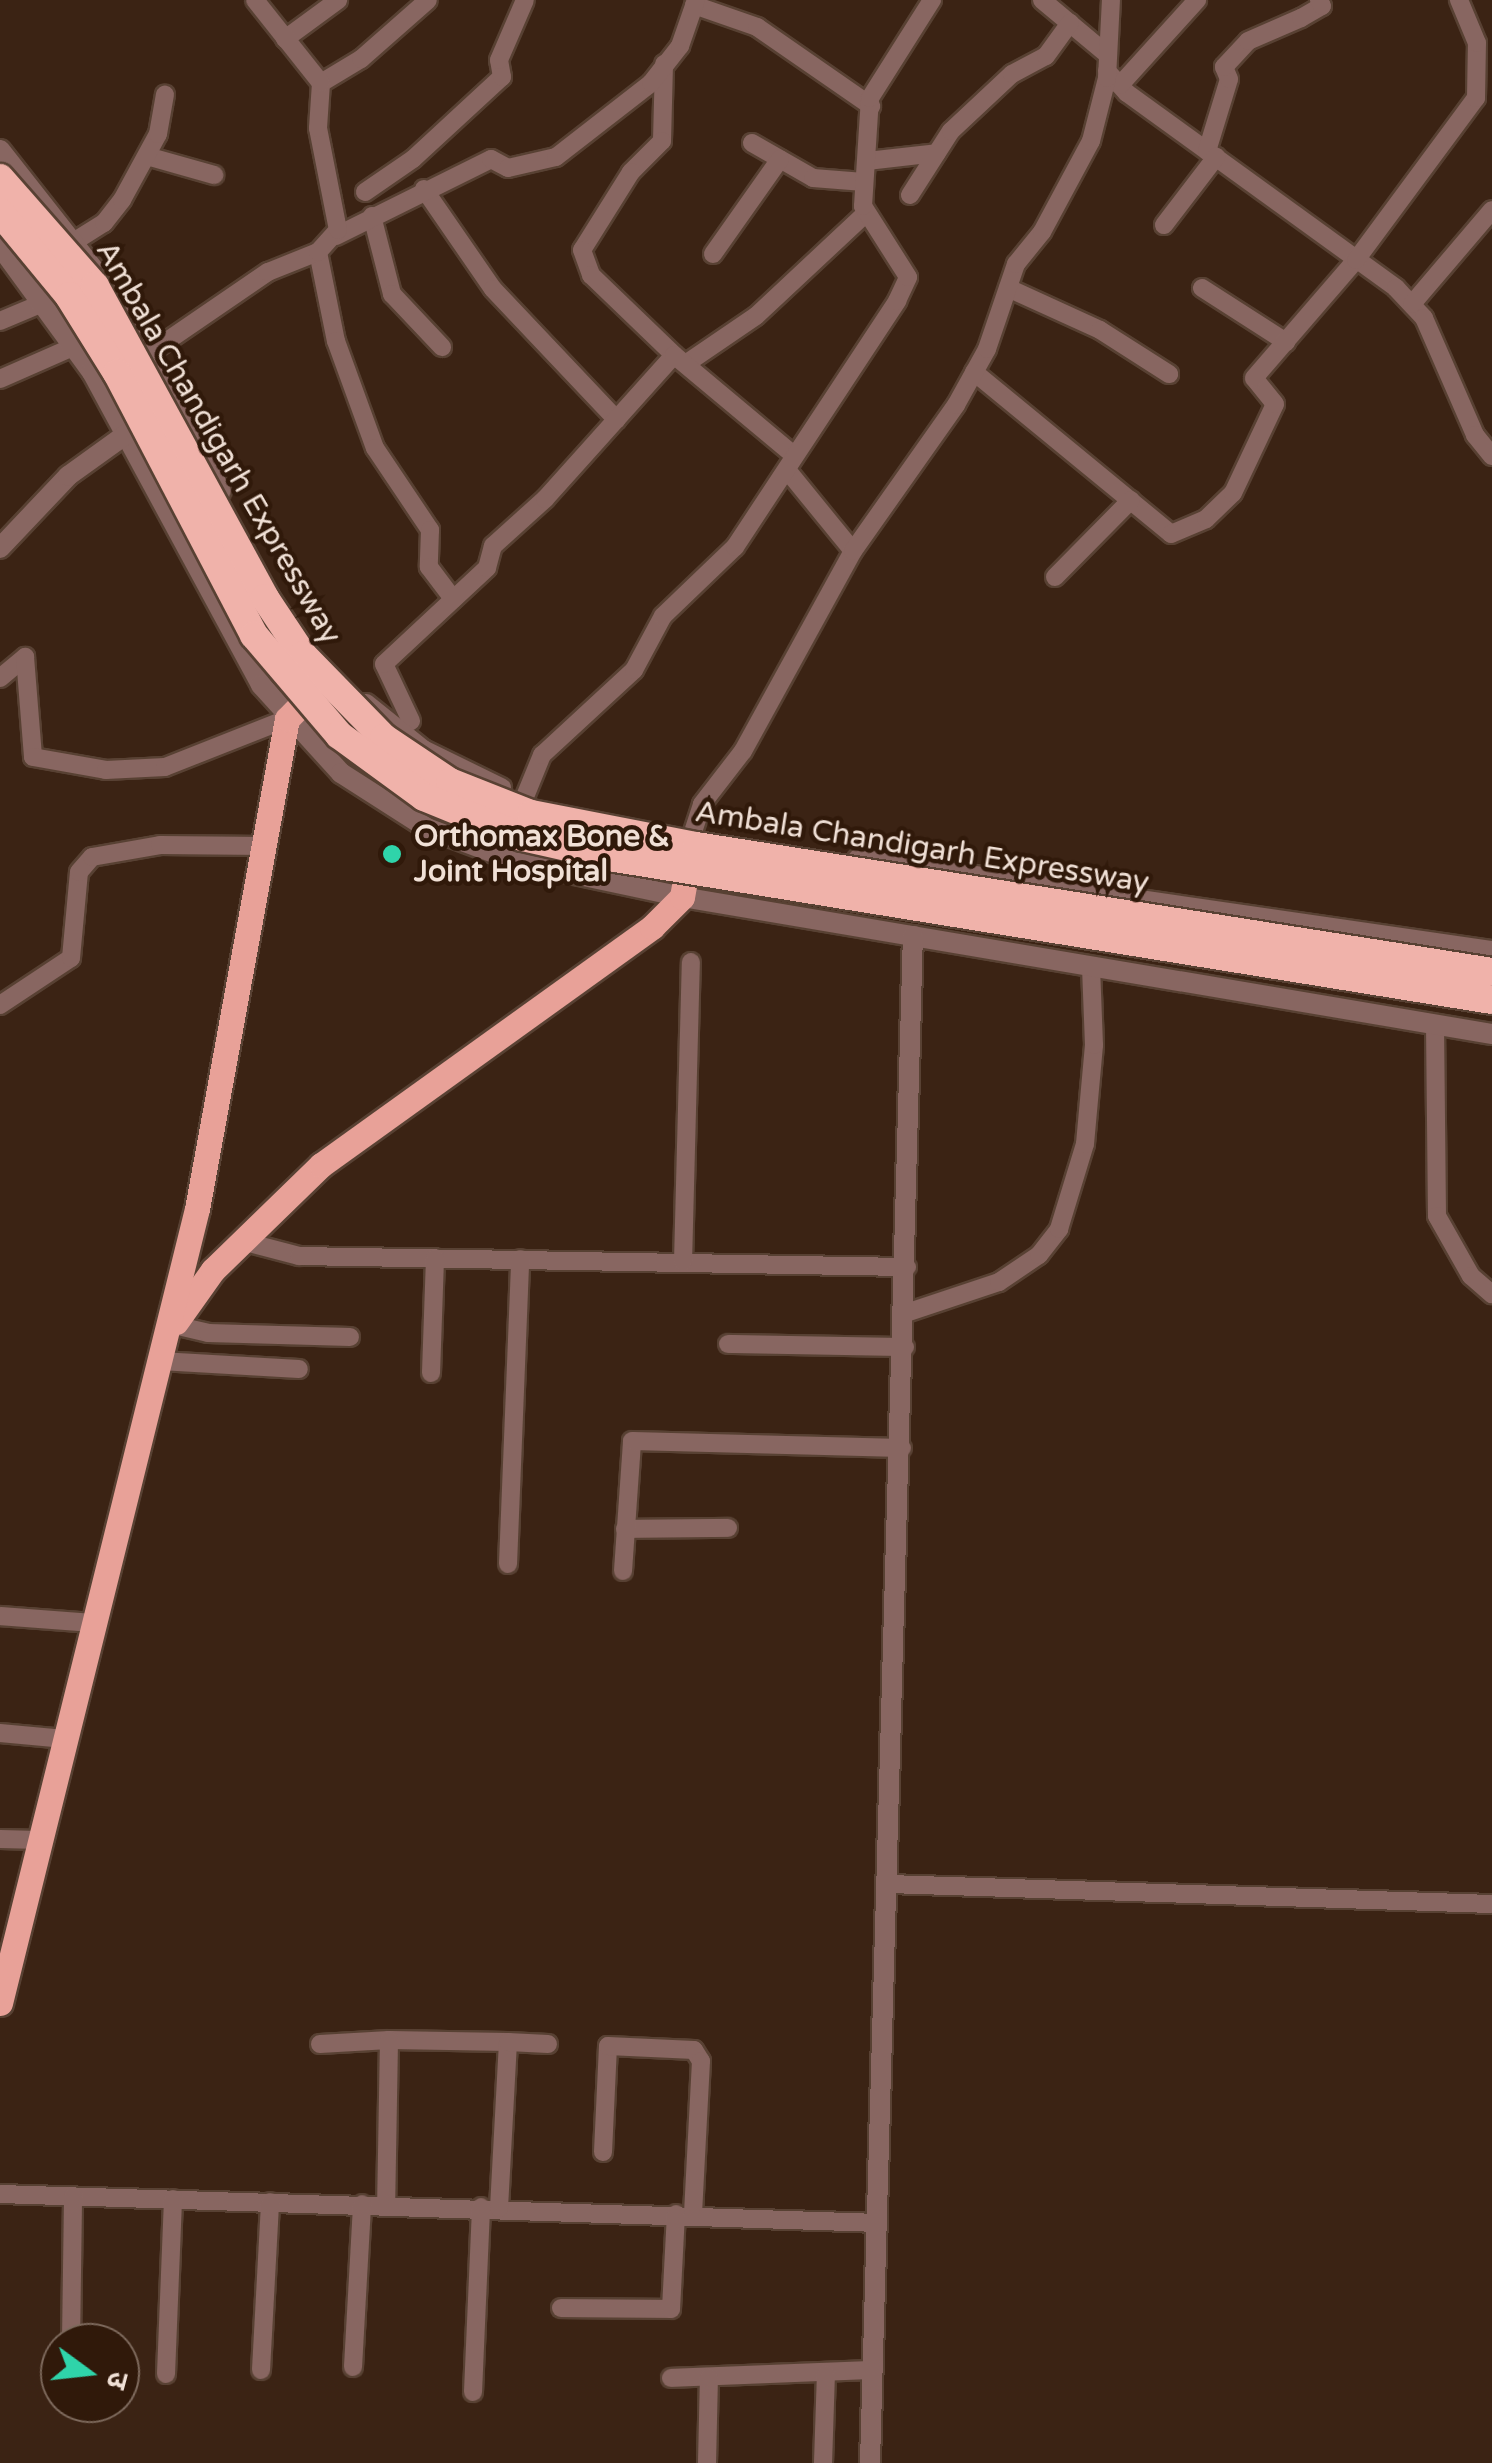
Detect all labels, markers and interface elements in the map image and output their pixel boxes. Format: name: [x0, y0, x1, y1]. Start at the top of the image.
street label: Ambala Chandigarh Expressway: [88, 235, 348, 651]
street label: Ambala Chandigarh Expressway: [693, 794, 1151, 902]
place label: Orthomax Bone & Joint Hospital: [414, 819, 670, 890]
marker: Orthomax Bone & Joint Hospital: [379, 841, 405, 867]
north arrow: [40, 2323, 140, 2423]
text: उ: [99, 2368, 136, 2393]

